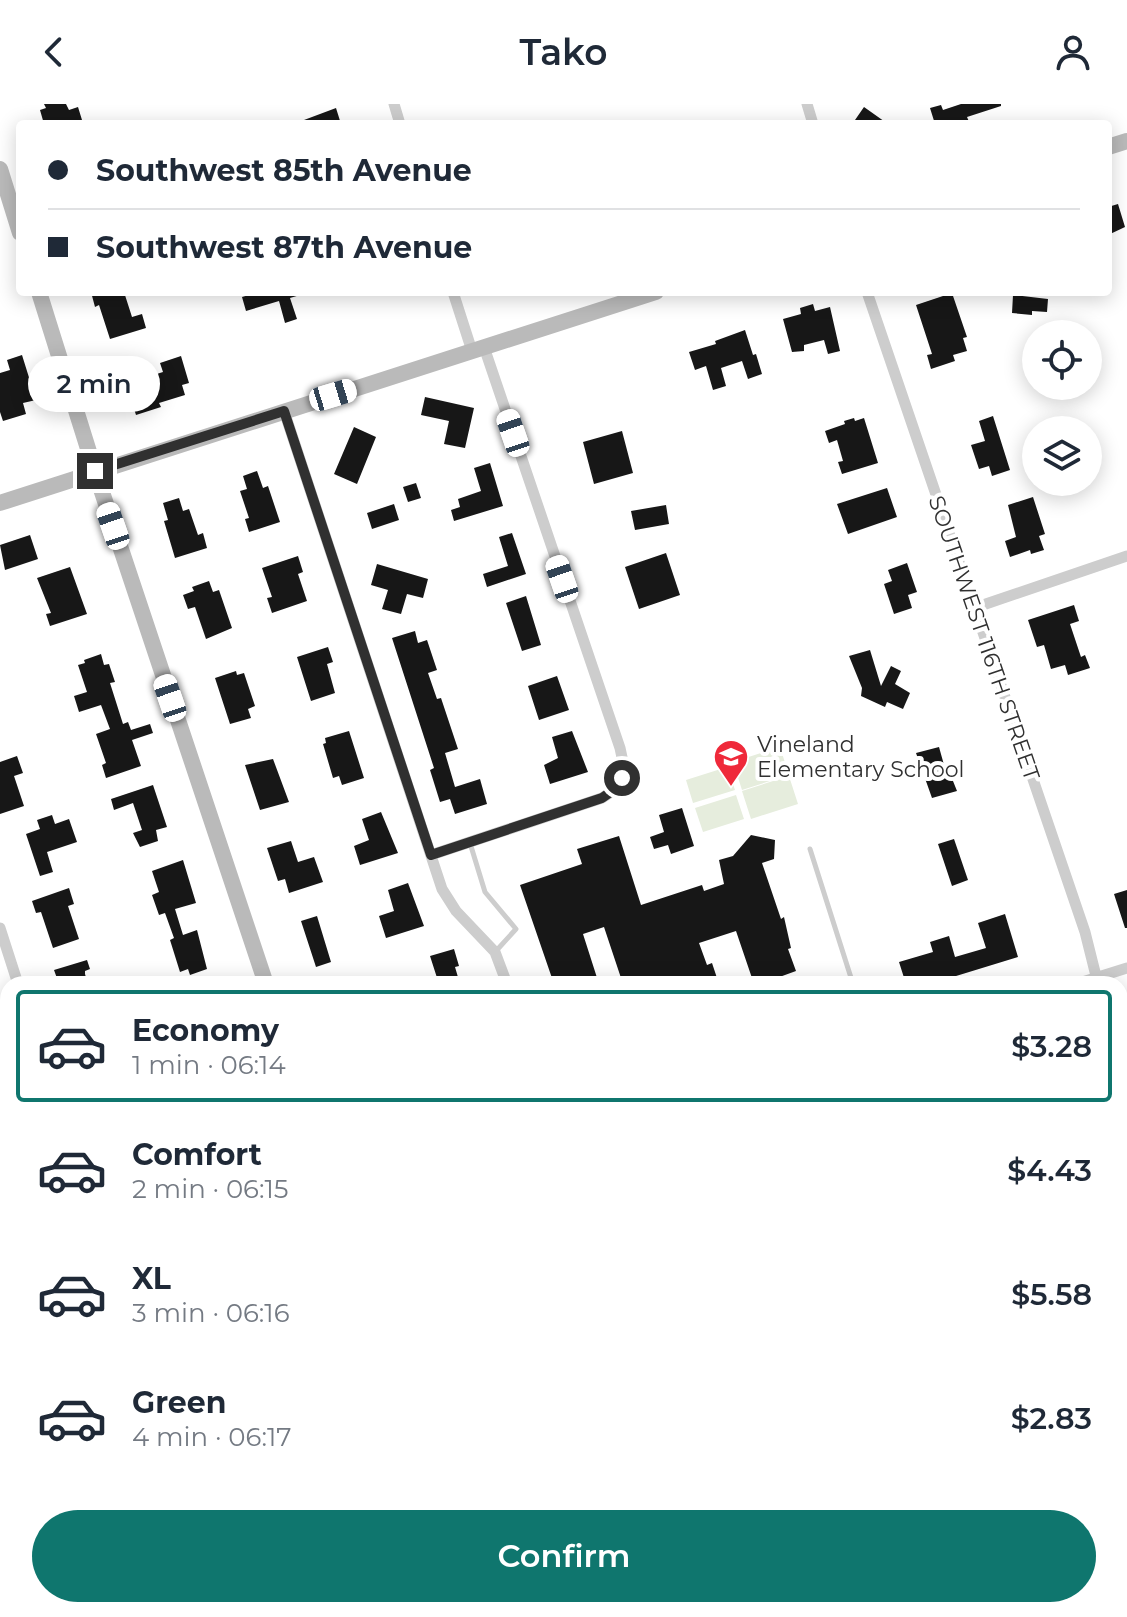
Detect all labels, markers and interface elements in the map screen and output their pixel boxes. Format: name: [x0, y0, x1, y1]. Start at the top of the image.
icon: back: [32, 30, 76, 74]
text: Tako: [520, 30, 607, 74]
icon: person: [1051, 30, 1095, 74]
text: Southwest 85th Avenue: [96, 152, 472, 189]
text: Southwest 87th Avenue: [96, 229, 472, 266]
map controls: [1022, 320, 1102, 496]
button: locate: [1022, 320, 1102, 400]
callout: 2 min: [29, 355, 161, 411]
text: 2 min: [56, 368, 132, 400]
car: [307, 377, 359, 413]
car: [494, 406, 532, 460]
button: layers: [1022, 416, 1102, 496]
route end: [77, 453, 113, 489]
street label: SOUTHWEST 116TH STREET: [923, 492, 1046, 784]
car: [94, 499, 132, 553]
car: [543, 552, 581, 606]
car: [151, 671, 189, 725]
place label: Vineland Elementary School: [757, 731, 964, 783]
school or university icon: Vineland Elementary School: [712, 738, 750, 788]
route start: [604, 760, 640, 796]
icon: car: [36, 1010, 108, 1082]
text: Economy: [132, 1012, 279, 1049]
text: $3.28: [1011, 1028, 1092, 1065]
text: 1 min · 06:14: [132, 1049, 286, 1081]
icon: car: [36, 1134, 108, 1206]
text: Comfort: [132, 1136, 262, 1173]
text: $4.43: [1007, 1152, 1092, 1189]
text: 2 min · 06:15: [132, 1173, 289, 1205]
icon: car: [36, 1258, 108, 1330]
text: XL: [132, 1260, 171, 1297]
text: $5.58: [1011, 1276, 1092, 1313]
text: 3 min · 06:16: [132, 1297, 290, 1329]
icon: car: [36, 1382, 108, 1454]
text: Green: [132, 1384, 226, 1421]
text: $2.83: [1011, 1400, 1092, 1437]
text: 4 min · 06:17: [132, 1421, 292, 1453]
button: Confirm: [32, 1510, 1096, 1602]

